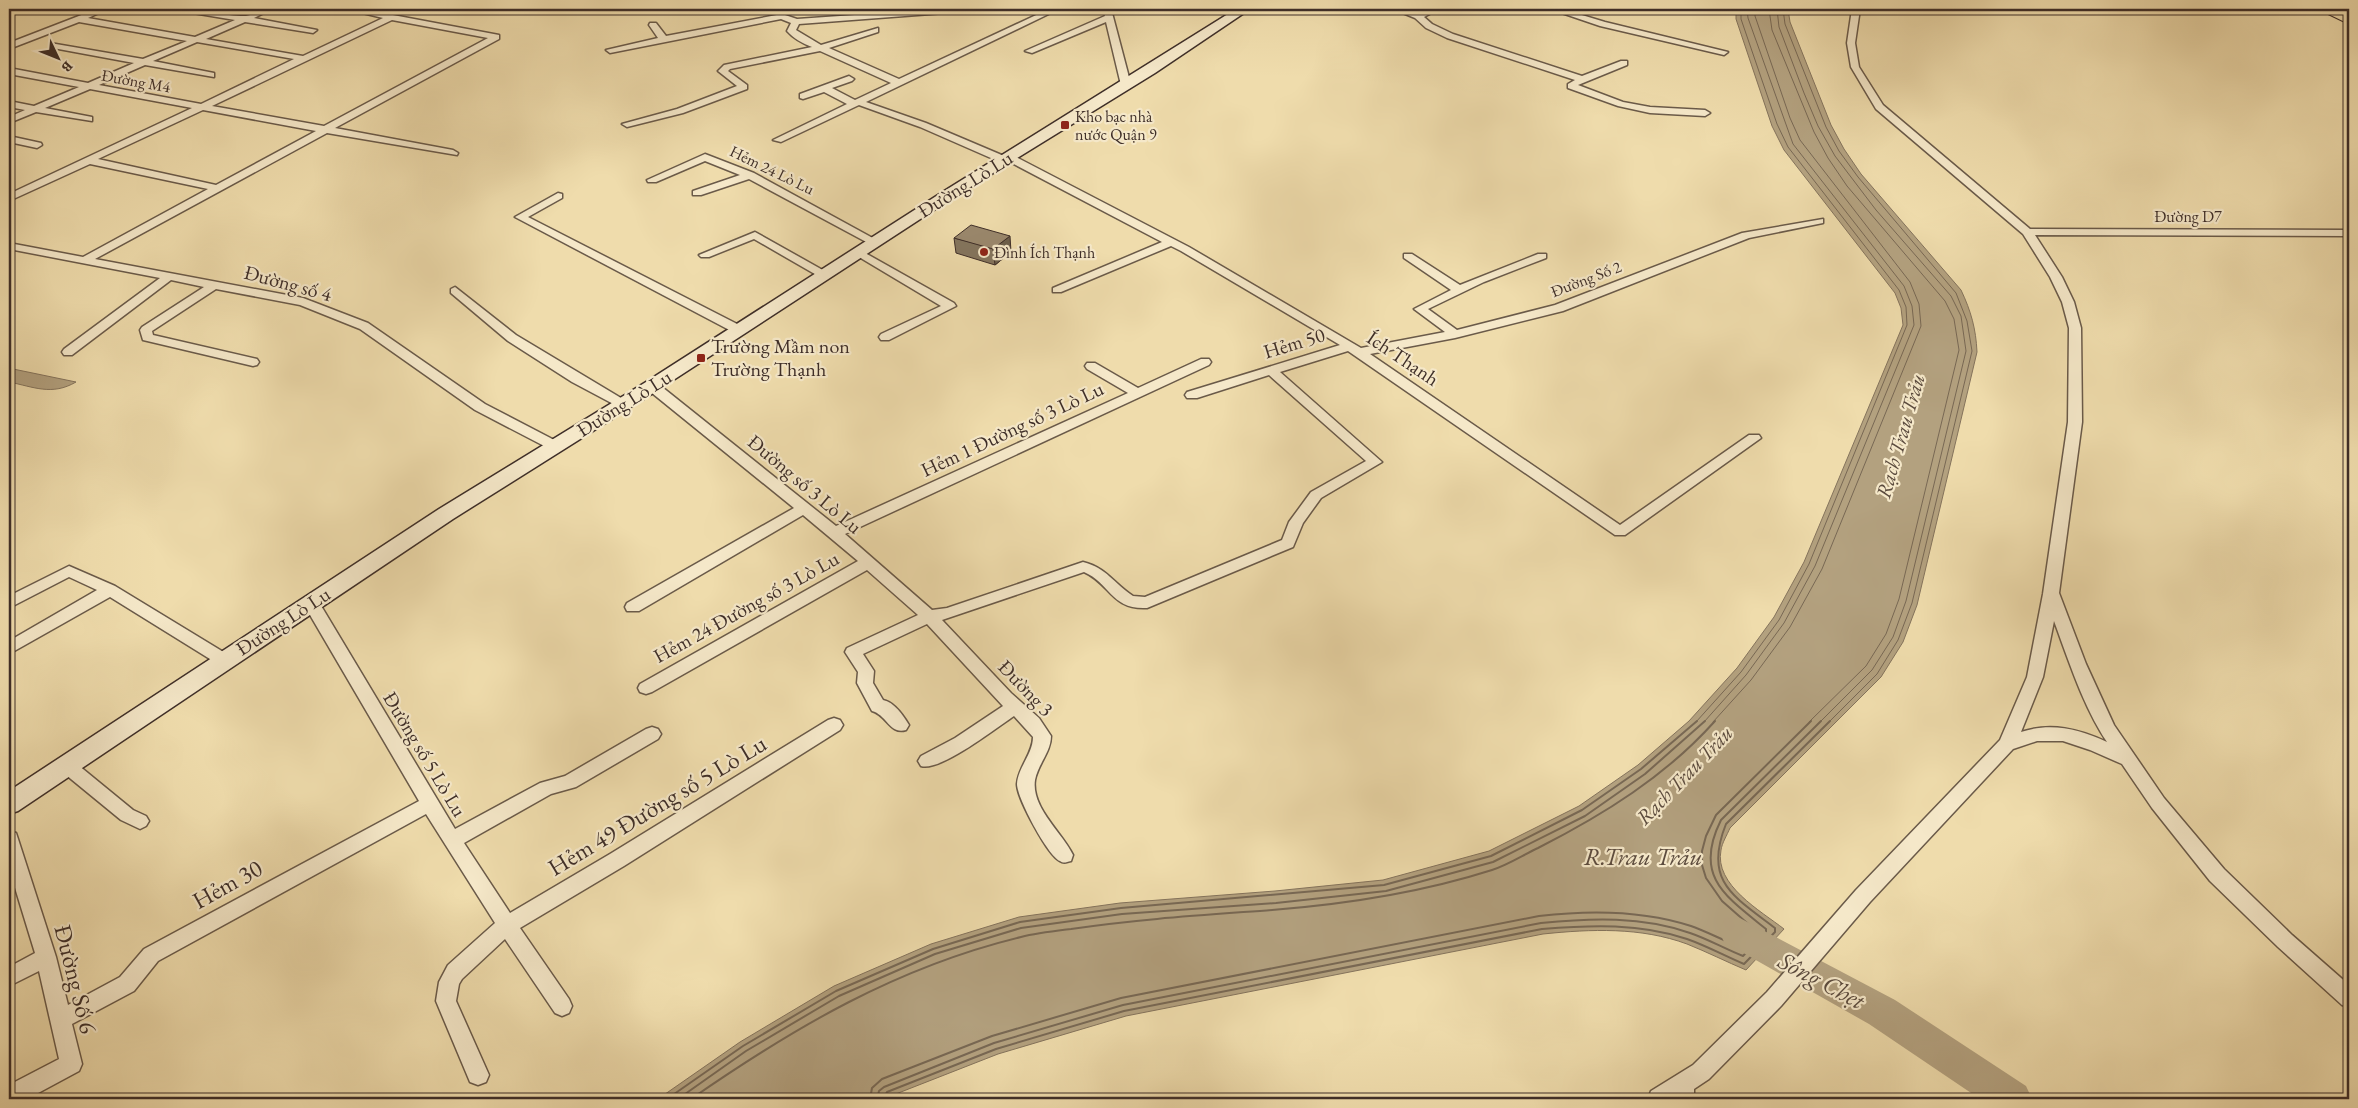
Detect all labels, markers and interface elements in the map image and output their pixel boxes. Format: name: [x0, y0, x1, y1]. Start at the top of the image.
north arrow: [32, 32, 82, 82]
text: B: [58, 58, 77, 76]
street label: Đường M4: [100, 65, 173, 97]
place label: Kho bạc nhà nước Quận 9: [1075, 106, 1157, 145]
marker: Kho bạc nhà nước Quận 9: [1059, 119, 1071, 131]
street label: Hẻm 24 Lò Lu: [726, 140, 818, 200]
street label: Đường Lò Lu: [913, 144, 1018, 224]
street label: Đường D7: [2154, 206, 2222, 227]
place label: Đình Ích Thạnh: [994, 242, 1095, 263]
marker: Đình Ích Thạnh: [978, 246, 990, 258]
street label: Đường Số 2: [1548, 256, 1625, 302]
street label: Đường số 4: [241, 259, 335, 307]
street label: Hẻm 50: [1260, 321, 1328, 365]
street label: Ích Thạnh: [1362, 324, 1444, 392]
place label: Trường Mầm non Trường Thạnh: [711, 333, 850, 382]
marker: Trường Mầm non Trường Thạnh: [695, 352, 707, 364]
street label: Đường Lò Lu: [572, 363, 677, 443]
water label: Rạch Trau Trảu: [1869, 371, 1931, 501]
street label: Hẻm 1 Đường số 3 Lò Lu: [917, 375, 1108, 483]
street label: Đường số 3 Lò Lu: [742, 429, 868, 540]
street label: Hẻm 24 Đường số 3 Lò Lu: [649, 545, 844, 669]
street label: Đường Lò Lu: [231, 581, 336, 661]
street label: Đường 3: [993, 654, 1059, 722]
street label: Đường số 5 Lò Lu: [377, 687, 473, 822]
water label: Rạch Trau Trảu: [1630, 720, 1738, 830]
street label: Hẻm 49 Đường số 5 Lò Lu: [542, 727, 772, 883]
water label: R.Trau Trảu: [1584, 840, 1702, 872]
street label: Hẻm 30: [187, 852, 267, 916]
street label: Đường Số 6: [48, 921, 104, 1037]
water label: Sông Chẹt: [1772, 943, 1872, 1017]

